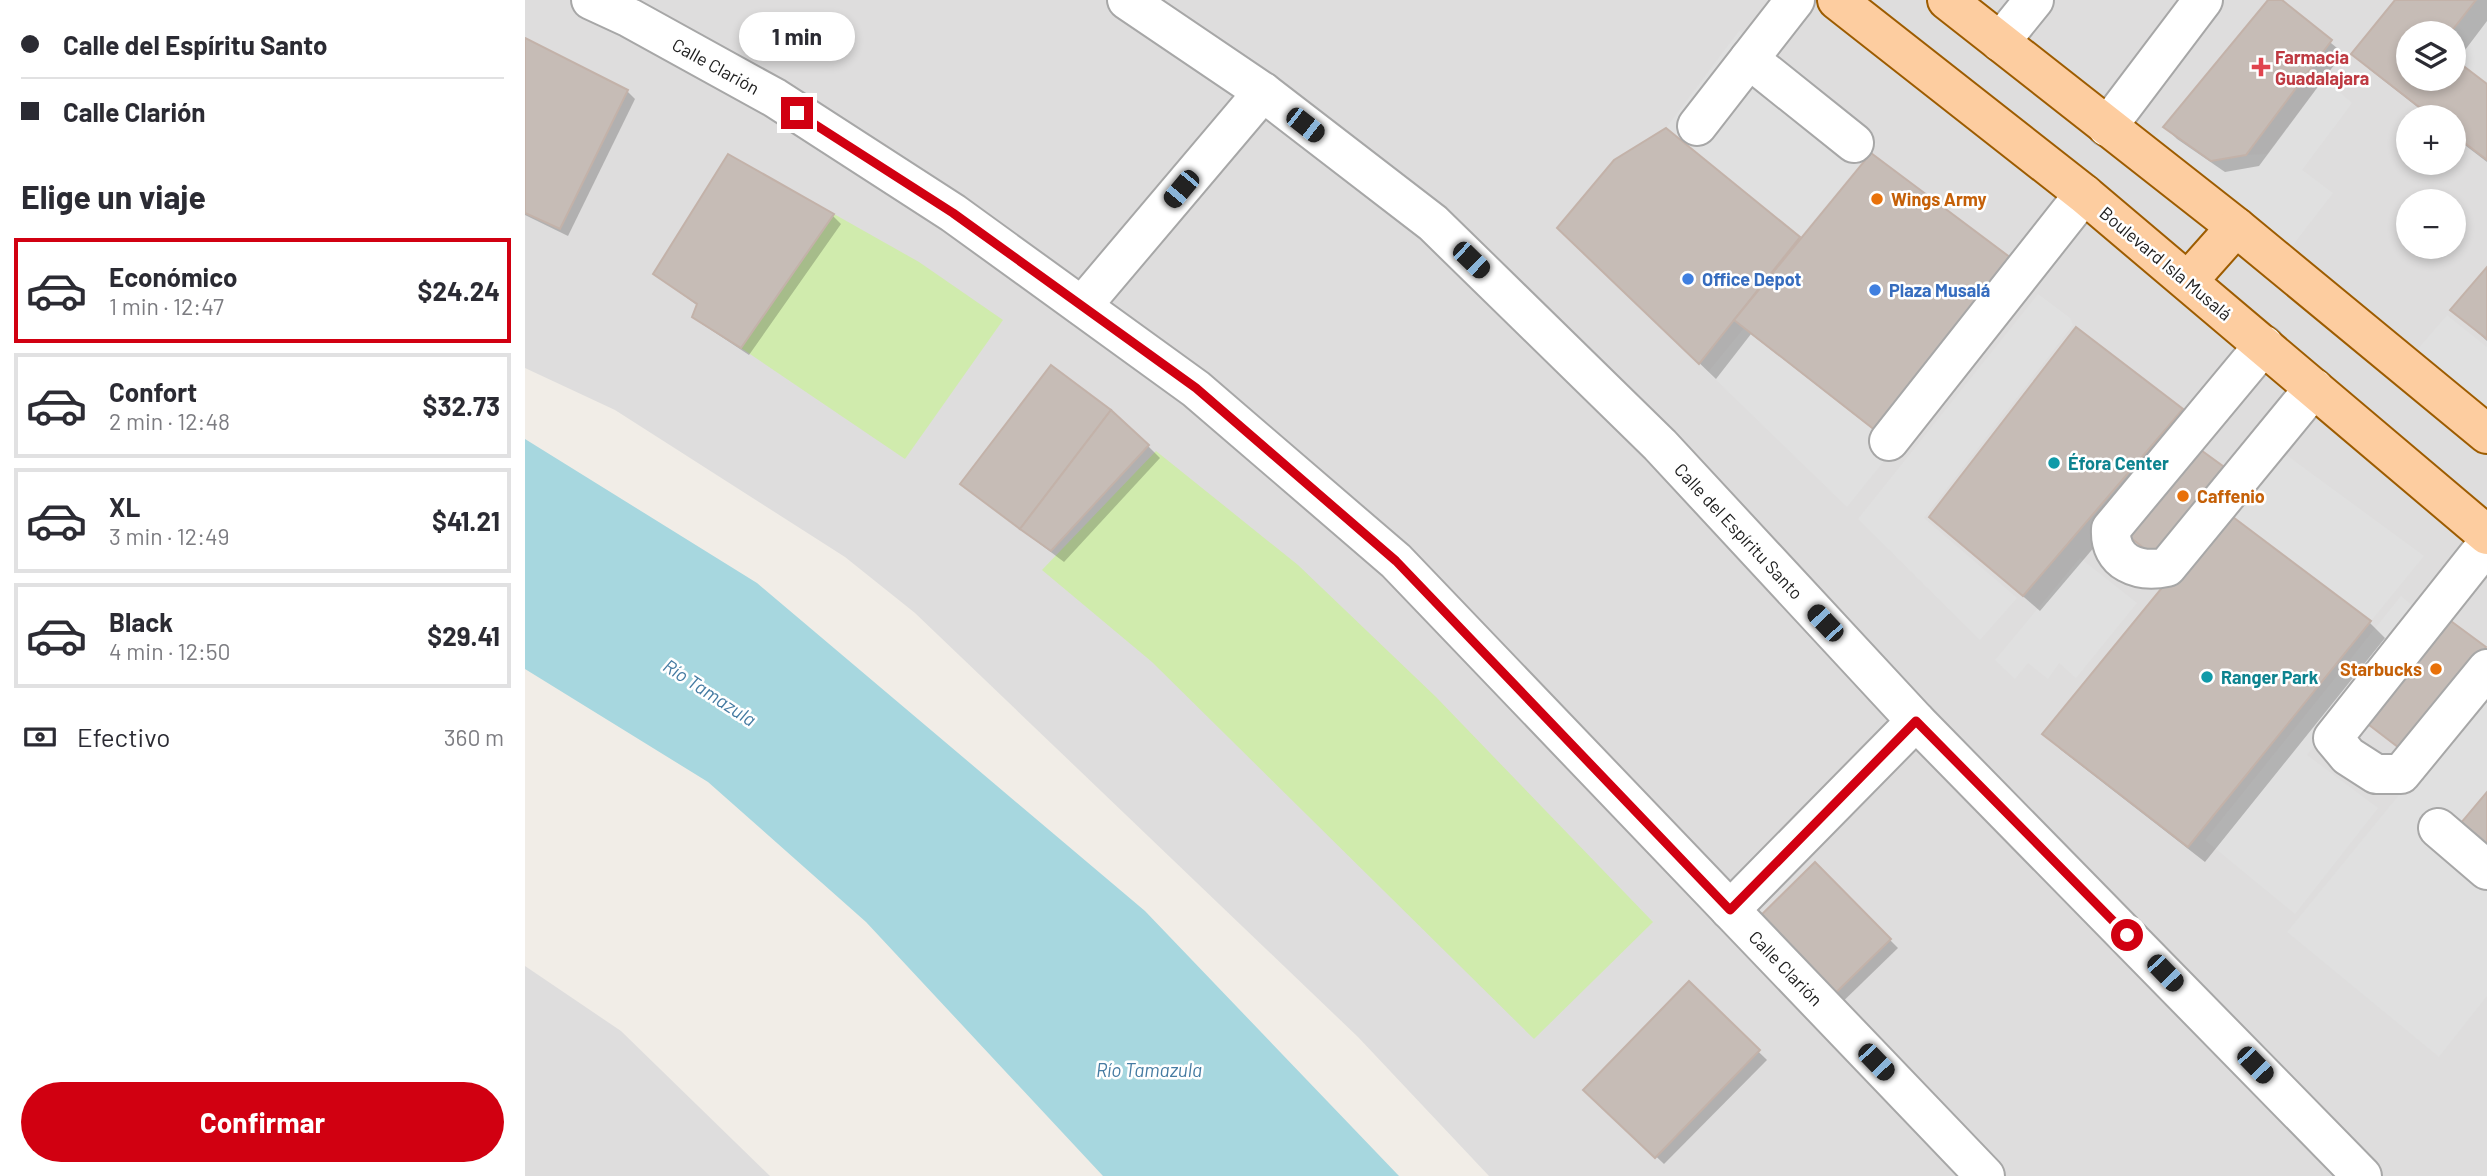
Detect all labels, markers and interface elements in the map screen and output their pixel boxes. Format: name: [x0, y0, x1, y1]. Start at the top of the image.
callout: 1 min: [739, 11, 855, 60]
map controls: [2396, 21, 2466, 259]
button: layers: [2396, 21, 2466, 91]
text: 1 min: [772, 22, 822, 50]
text: Calle del Espíritu Santo: [63, 29, 327, 60]
street label: Calle Clarión: [669, 33, 763, 99]
place label: Farmacia Guadalajara: [2275, 46, 2369, 89]
marker: Farmacia Guadalajara: [2253, 59, 2269, 75]
text: Calle Clarión: [63, 96, 206, 127]
route end: [781, 97, 813, 129]
car: [1282, 104, 1329, 146]
button: +: [2396, 105, 2466, 175]
car: [1160, 166, 1203, 212]
text: Elige un viaje: [21, 177, 206, 215]
place label: Wings Army: [1891, 188, 1987, 210]
button: −: [2396, 189, 2466, 259]
marker: Wings Army: [1869, 191, 1885, 207]
street label: Boulevard Isla Musalá: [2095, 201, 2237, 325]
car: [1449, 238, 1494, 282]
icon: car: [25, 259, 88, 322]
text: Económico: [109, 261, 238, 292]
place label: Office Depot: [1702, 268, 1802, 290]
marker: Office Depot: [1680, 271, 1696, 287]
text: $24.24: [418, 275, 500, 306]
place label: Plaza Musalá: [1889, 279, 1990, 301]
marker: Plaza Musalá: [1867, 282, 1883, 298]
text: 1 min · 12:47: [109, 292, 224, 320]
icon: car: [25, 374, 88, 437]
text: Confort: [109, 376, 197, 407]
text: $32.73: [423, 390, 500, 421]
text: 2 min · 12:48: [109, 407, 230, 435]
place label: Éfora Center: [2068, 452, 2169, 474]
marker: Éfora Center: [2046, 455, 2062, 471]
street label: Calle del Espíritu Santo: [1670, 458, 1808, 604]
place label: Caffenio: [2197, 485, 2265, 507]
marker: Caffenio: [2175, 488, 2191, 504]
icon: car: [25, 489, 88, 552]
text: XL: [109, 491, 140, 522]
text: $41.21: [432, 505, 500, 536]
text: 3 min · 12:49: [109, 522, 230, 550]
car: [1803, 600, 1848, 646]
icon: car: [25, 604, 88, 667]
text: Black: [109, 606, 173, 637]
text: $29.41: [427, 620, 500, 651]
text: 4 min · 12:50: [109, 637, 231, 665]
water label: Río Tamazula: [659, 653, 761, 731]
place label: Starbucks: [2340, 658, 2422, 680]
marker: Starbucks: [2428, 661, 2444, 677]
place label: Ranger Park: [2221, 666, 2319, 688]
marker: Ranger Park: [2199, 669, 2215, 685]
icon: cash: [21, 718, 59, 756]
text: Efectivo: [77, 721, 170, 752]
text: 360 m: [444, 723, 504, 751]
route start: [2111, 919, 2143, 951]
street label: Calle Clarión: [1745, 926, 1827, 1010]
car: [2143, 951, 2188, 995]
car: [1854, 1040, 1899, 1084]
car: [2233, 1043, 2278, 1087]
water label: Río Tamazula: [1096, 1058, 1202, 1081]
button: Confirmar: [21, 1082, 504, 1162]

